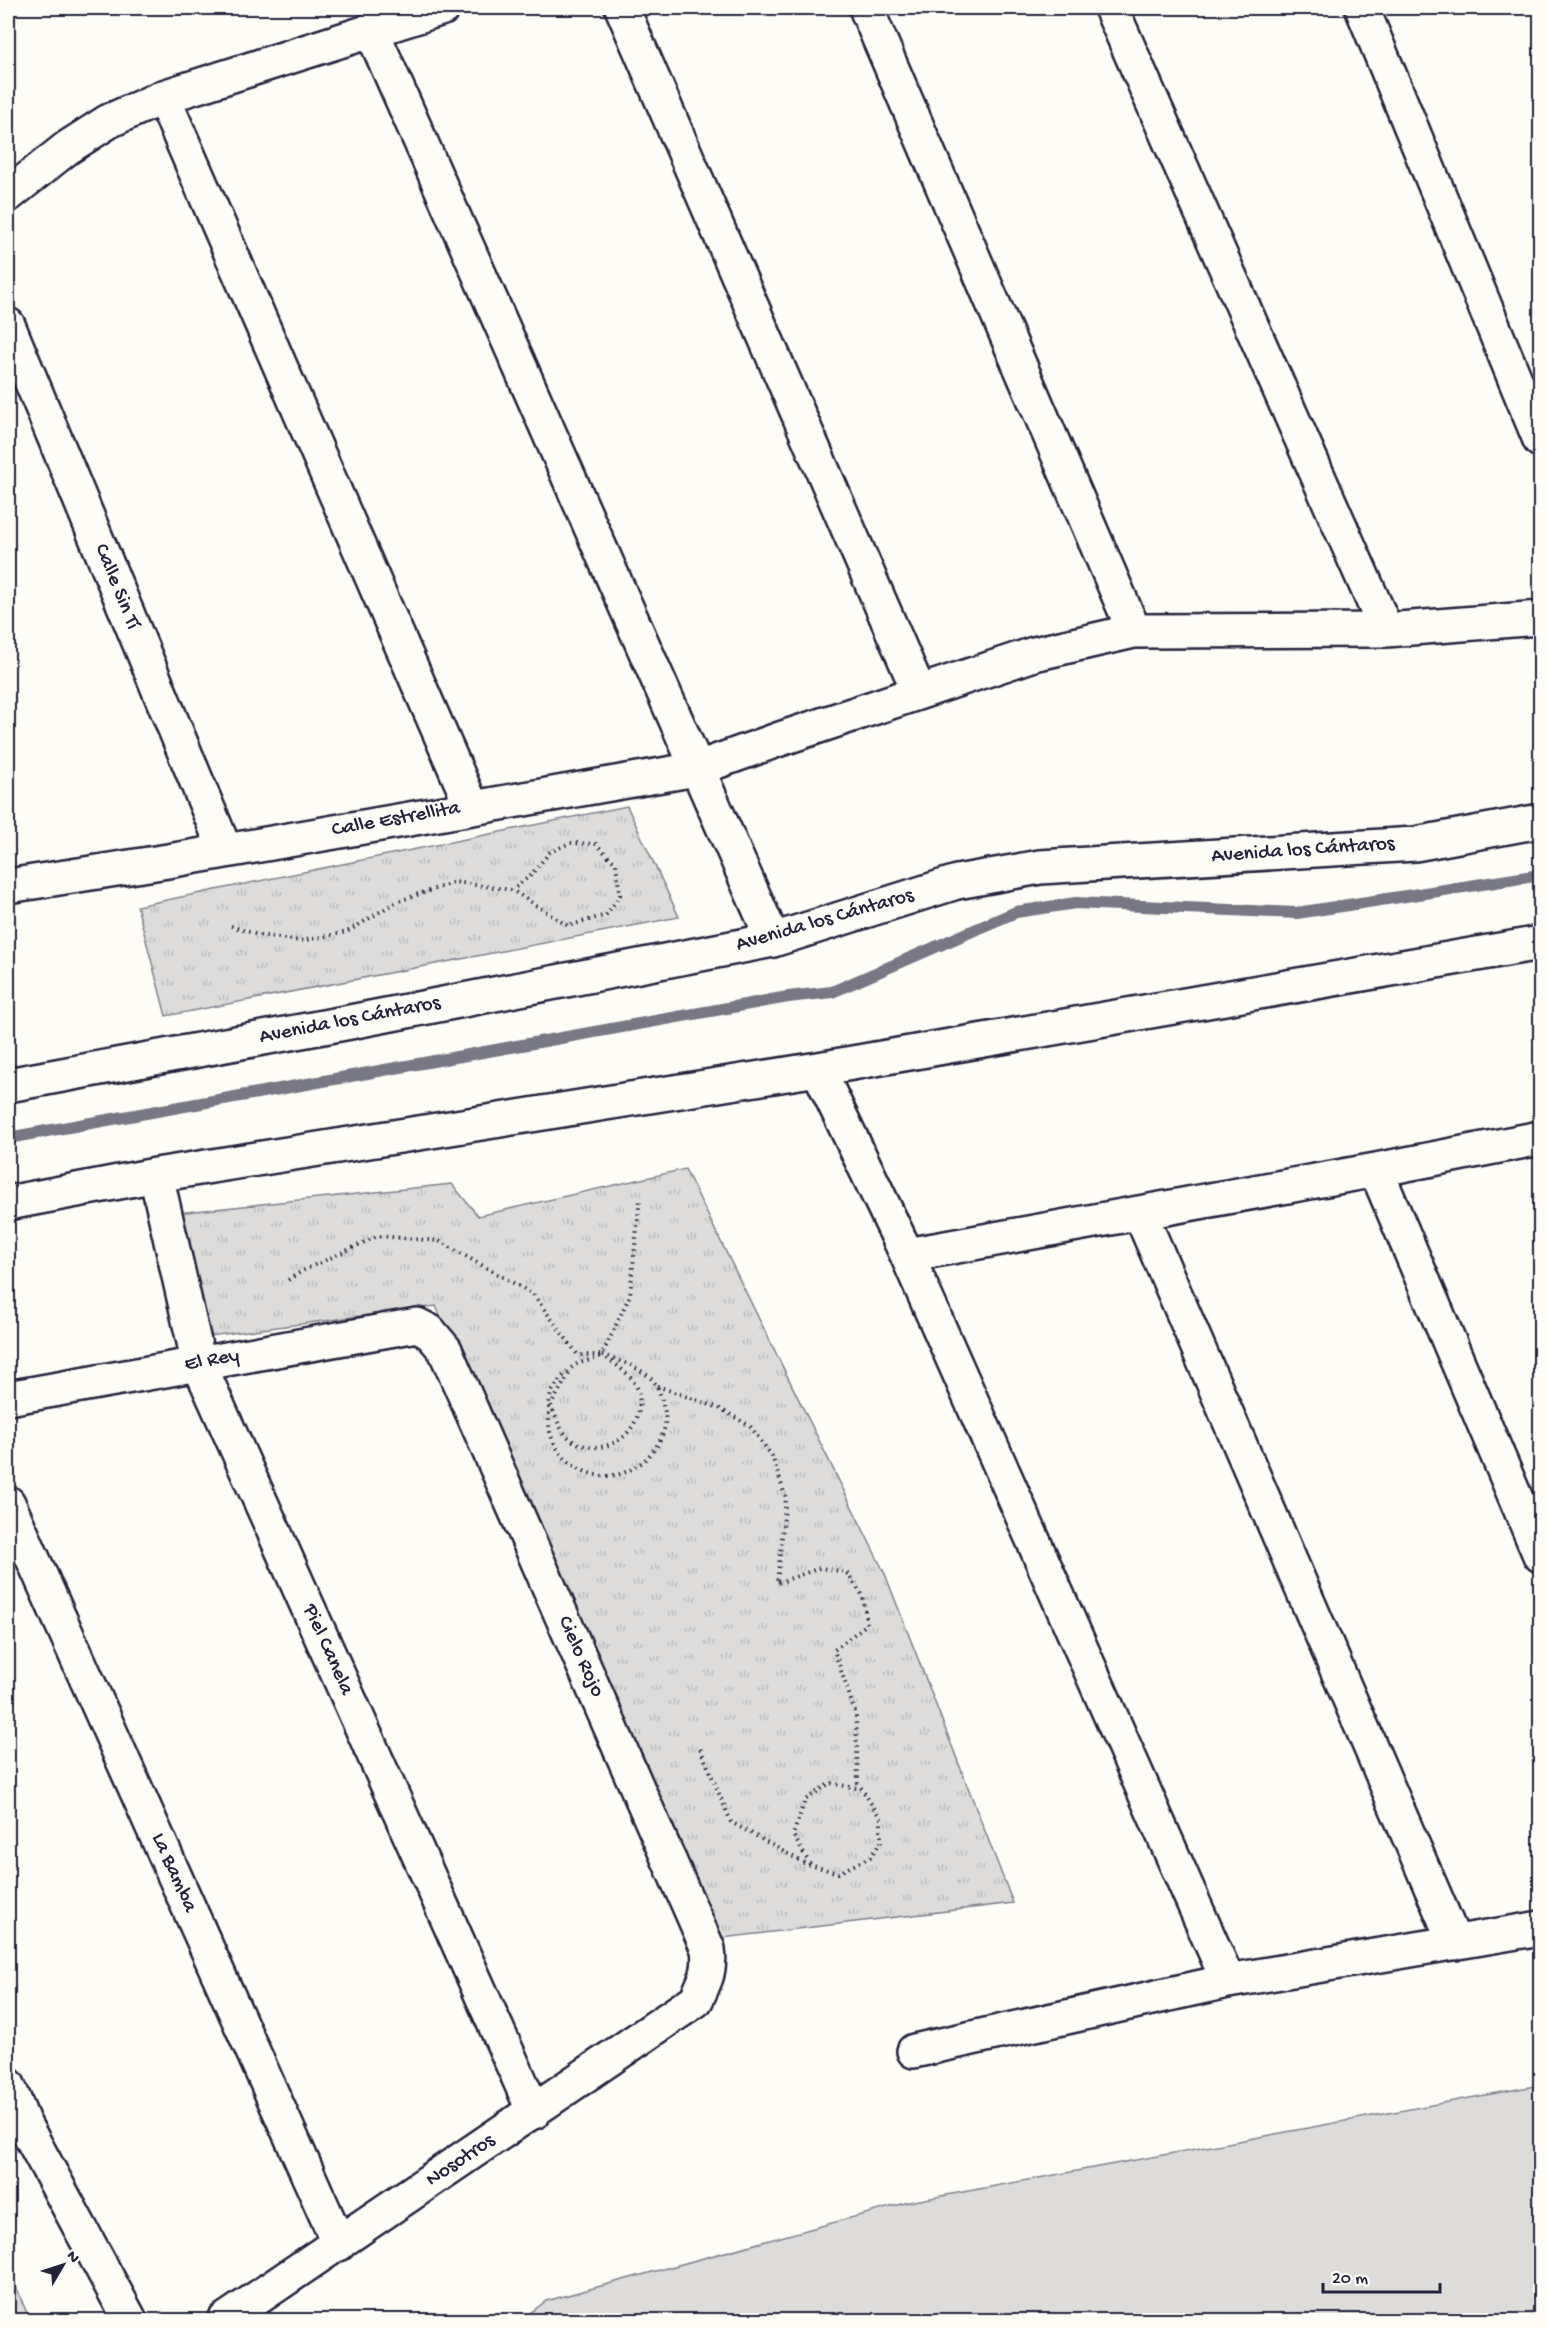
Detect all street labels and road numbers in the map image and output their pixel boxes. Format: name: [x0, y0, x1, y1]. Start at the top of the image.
street label: Calle Sin Tí: [88, 541, 145, 634]
street label: Calle Estrellita: [330, 796, 463, 844]
street label: Avenida los Cántaros: [1211, 832, 1397, 870]
street label: Avenida los Cántaros: [733, 883, 918, 958]
street label: Avenida los Cántaros: [258, 991, 444, 1051]
street label: El Rey: [183, 1344, 241, 1378]
street label: Piel Canela: [296, 1600, 359, 1700]
street label: Cielo Rojo: [551, 1613, 609, 1702]
street label: La Bamba: [144, 1829, 202, 1918]
street label: Nosotros: [422, 2128, 501, 2193]

